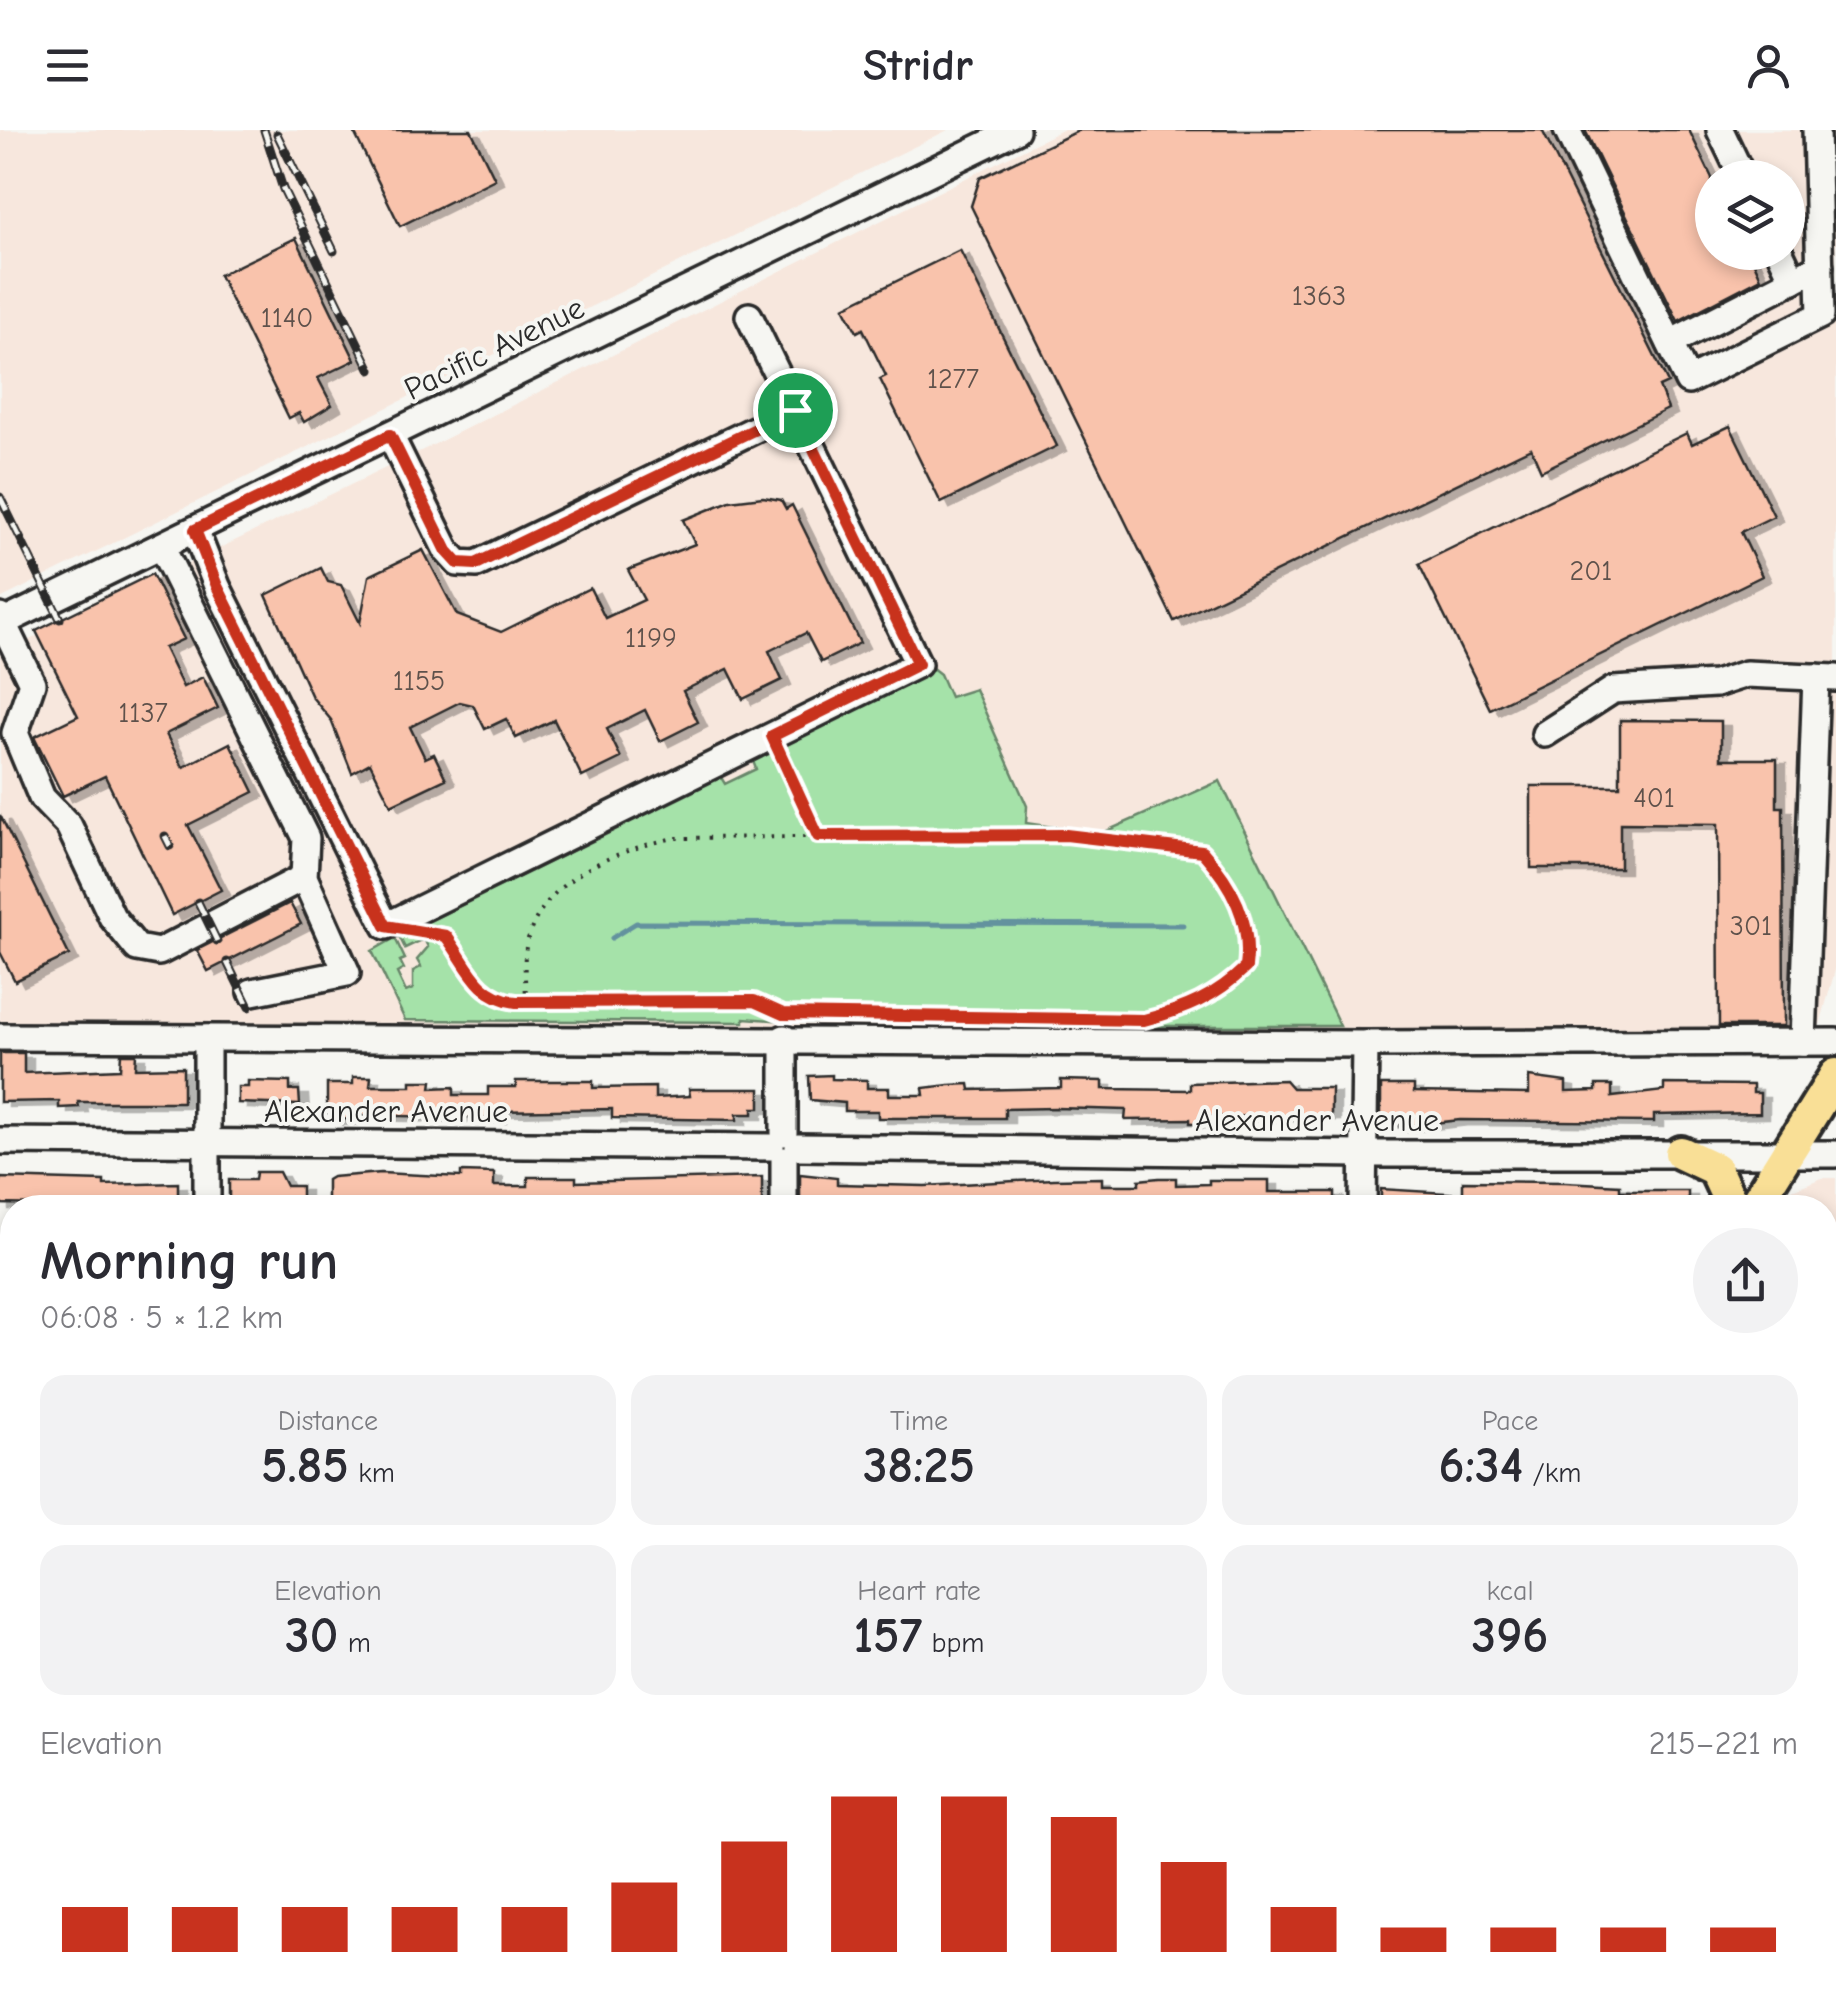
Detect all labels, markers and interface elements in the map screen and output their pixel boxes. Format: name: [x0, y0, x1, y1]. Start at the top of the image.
icon: menu: [40, 38, 95, 93]
icon: person: [1741, 38, 1796, 93]
text: Stridr: [863, 39, 973, 91]
map controls: [1695, 160, 1805, 270]
button: layers: [1695, 160, 1805, 270]
house number: 1363: [1292, 280, 1346, 312]
street label: Pacific Avenue: [398, 289, 590, 408]
house number: 1140: [261, 302, 313, 334]
house number: 1277: [927, 363, 979, 395]
pin: [753, 368, 838, 453]
icon: arrive: [768, 383, 823, 438]
house number: 201: [1570, 555, 1612, 587]
house number: 1199: [625, 622, 677, 654]
house number: 1155: [393, 665, 445, 697]
house number: 1137: [118, 697, 168, 729]
house number: 401: [1633, 782, 1675, 814]
house number: 301: [1730, 910, 1772, 942]
street label: Alexander Avenue: [264, 1093, 508, 1130]
street label: Alexander Avenue: [1195, 1102, 1439, 1139]
button: share: [1693, 1228, 1798, 1333]
text: Morning run: [40, 1229, 338, 1293]
text: 06:08 · 5 × 1.2 km: [40, 1299, 283, 1336]
text: Distance: [278, 1405, 378, 1437]
text: Time: [890, 1405, 948, 1437]
text: Pace: [1482, 1405, 1538, 1437]
text: 5.85: [261, 1437, 349, 1495]
text: 38:25: [863, 1437, 975, 1495]
text: 6:34: [1439, 1437, 1523, 1495]
text: km: [349, 1457, 395, 1489]
text: /km: [1523, 1457, 1581, 1489]
text: Elevation: [274, 1575, 382, 1607]
text: Heart rate: [857, 1575, 981, 1607]
text: kcal: [1486, 1575, 1534, 1607]
text: 30: [285, 1607, 338, 1665]
text: 157: [853, 1607, 922, 1665]
text: 396: [1472, 1607, 1548, 1665]
text: m: [338, 1627, 371, 1659]
text: bpm: [922, 1627, 985, 1659]
text: Elevation: [40, 1725, 163, 1762]
text: 215–221 m: [1649, 1725, 1798, 1762]

